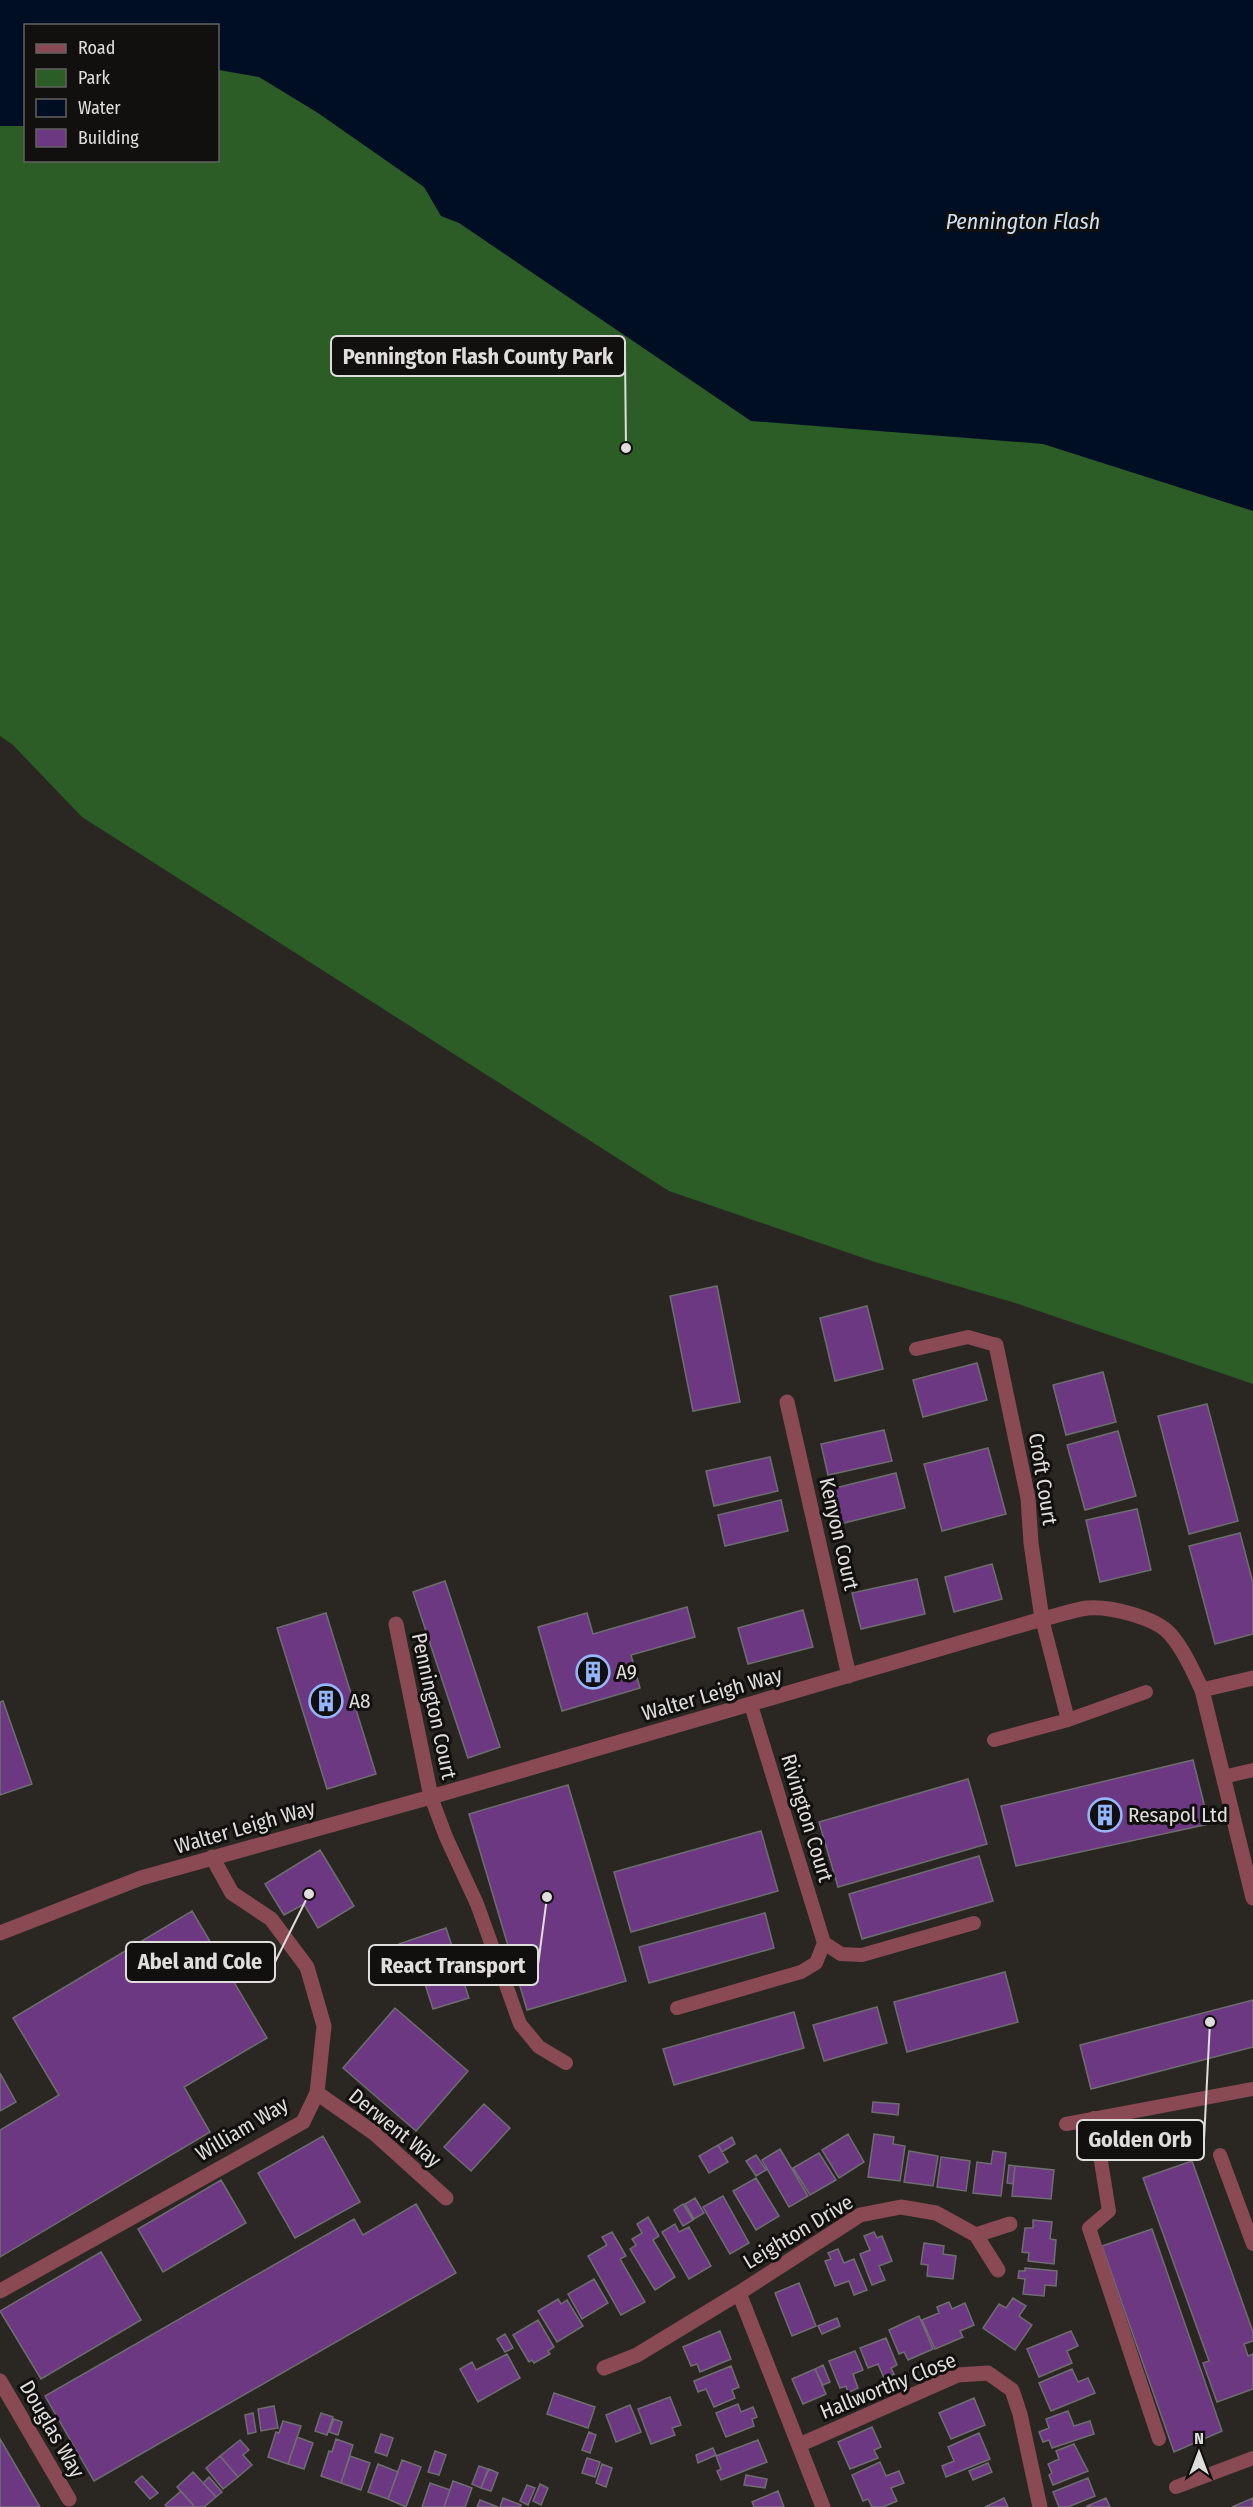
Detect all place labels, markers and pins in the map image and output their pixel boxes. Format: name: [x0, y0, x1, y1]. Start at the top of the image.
callout: Pennington Flash County Park: [331, 336, 625, 376]
building icon: A9: [575, 1654, 611, 1690]
place label: A9: [616, 1659, 637, 1685]
building icon: A8: [308, 1683, 344, 1719]
place label: A8: [349, 1688, 371, 1714]
building icon: Resapol Ltd: [1087, 1797, 1123, 1833]
place label: Resapol Ltd: [1128, 1802, 1228, 1828]
callout: Abel and Cole: [126, 1942, 275, 1982]
callout: React Transport: [369, 1945, 538, 1985]
callout: Golden Orb: [1077, 2120, 1204, 2160]

